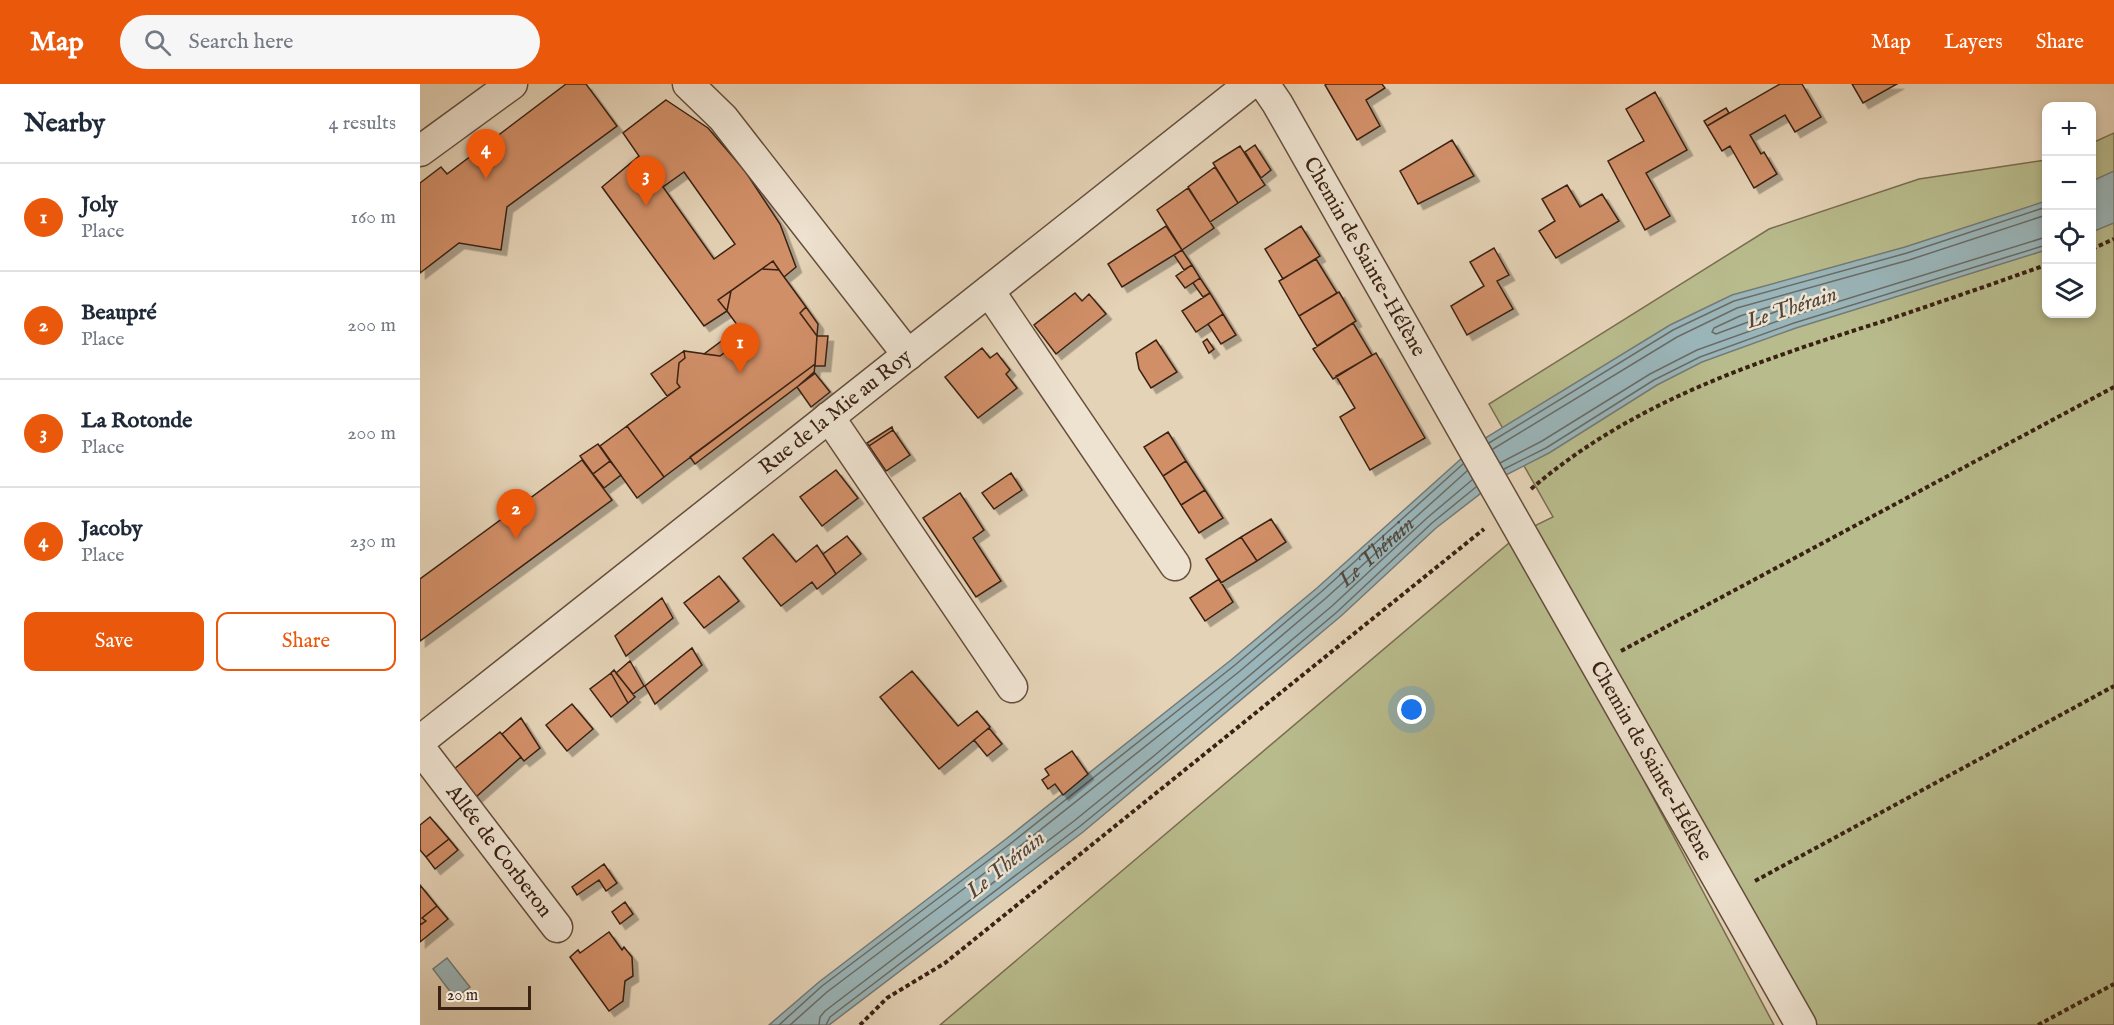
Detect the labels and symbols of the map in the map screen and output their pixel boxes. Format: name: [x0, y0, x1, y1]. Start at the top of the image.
pin: 4: [466, 130, 506, 179]
street label: Chemin de Sainte-Hélène: [1297, 152, 1432, 362]
pin: 3: [626, 156, 666, 206]
water label: Le Thérain: [1742, 280, 1841, 336]
pin: 1: [720, 324, 760, 373]
street label: Rue de la Mie au Roy: [754, 343, 918, 481]
pin: 2: [496, 490, 536, 539]
water label: Le Thérain: [1332, 510, 1421, 595]
street label: Chemin de Sainte-Hélène: [1584, 656, 1719, 866]
your location: [1397, 695, 1426, 724]
street label: Allée de Corberon: [439, 779, 558, 923]
water label: Le Thérain: [960, 825, 1051, 906]
scale bar: [438, 983, 531, 1010]

